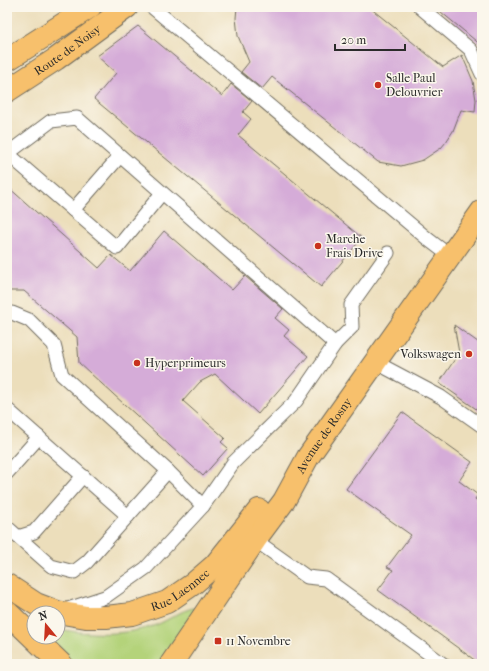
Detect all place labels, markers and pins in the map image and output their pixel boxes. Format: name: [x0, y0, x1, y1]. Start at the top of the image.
place label: Salle Paul Delouvrier: [386, 71, 443, 99]
marker: Salle Paul Delouvrier: [373, 80, 383, 90]
place label: Marche Frais Drive: [326, 232, 383, 260]
marker: Marche Frais Drive: [313, 241, 323, 251]
place label: Volkswagen: [399, 347, 461, 361]
marker: Volkswagen: [464, 349, 474, 359]
place label: Hyperprimeurs: [145, 356, 226, 370]
marker: Hyperprimeurs: [132, 358, 142, 368]
place label: 11 Novembre: [226, 634, 291, 648]
marker: 11 Novembre: [213, 636, 223, 646]

